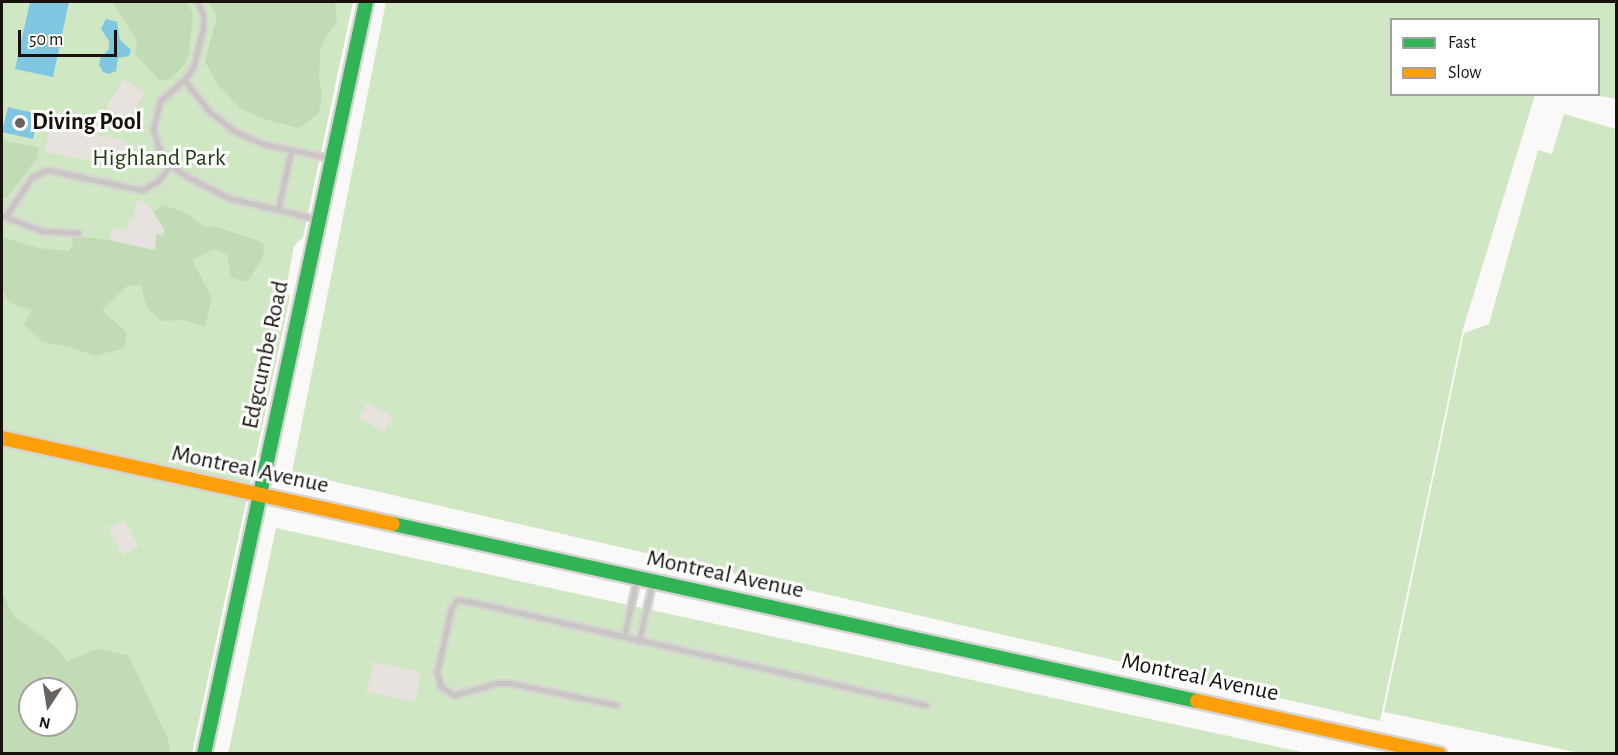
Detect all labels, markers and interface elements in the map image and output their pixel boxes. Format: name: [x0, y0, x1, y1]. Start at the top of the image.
scale bar: [21, 18, 120, 56]
legend: [1390, 18, 1600, 96]
text: 50 m: [29, 31, 63, 49]
text: Fast: [1448, 34, 1476, 52]
text: Slow: [1448, 64, 1481, 82]
place label: Diving Pool: [32, 109, 142, 137]
marker: Diving Pool: [13, 116, 27, 130]
park label: Highland Park: [92, 145, 226, 173]
street label: Edgcumbe Road: [236, 278, 296, 432]
street label: Montreal Avenue: [169, 439, 331, 501]
street label: Montreal Avenue: [644, 544, 806, 606]
street label: Montreal Avenue: [1119, 647, 1281, 709]
north arrow: [18, 677, 78, 737]
text: N: [38, 714, 52, 732]

